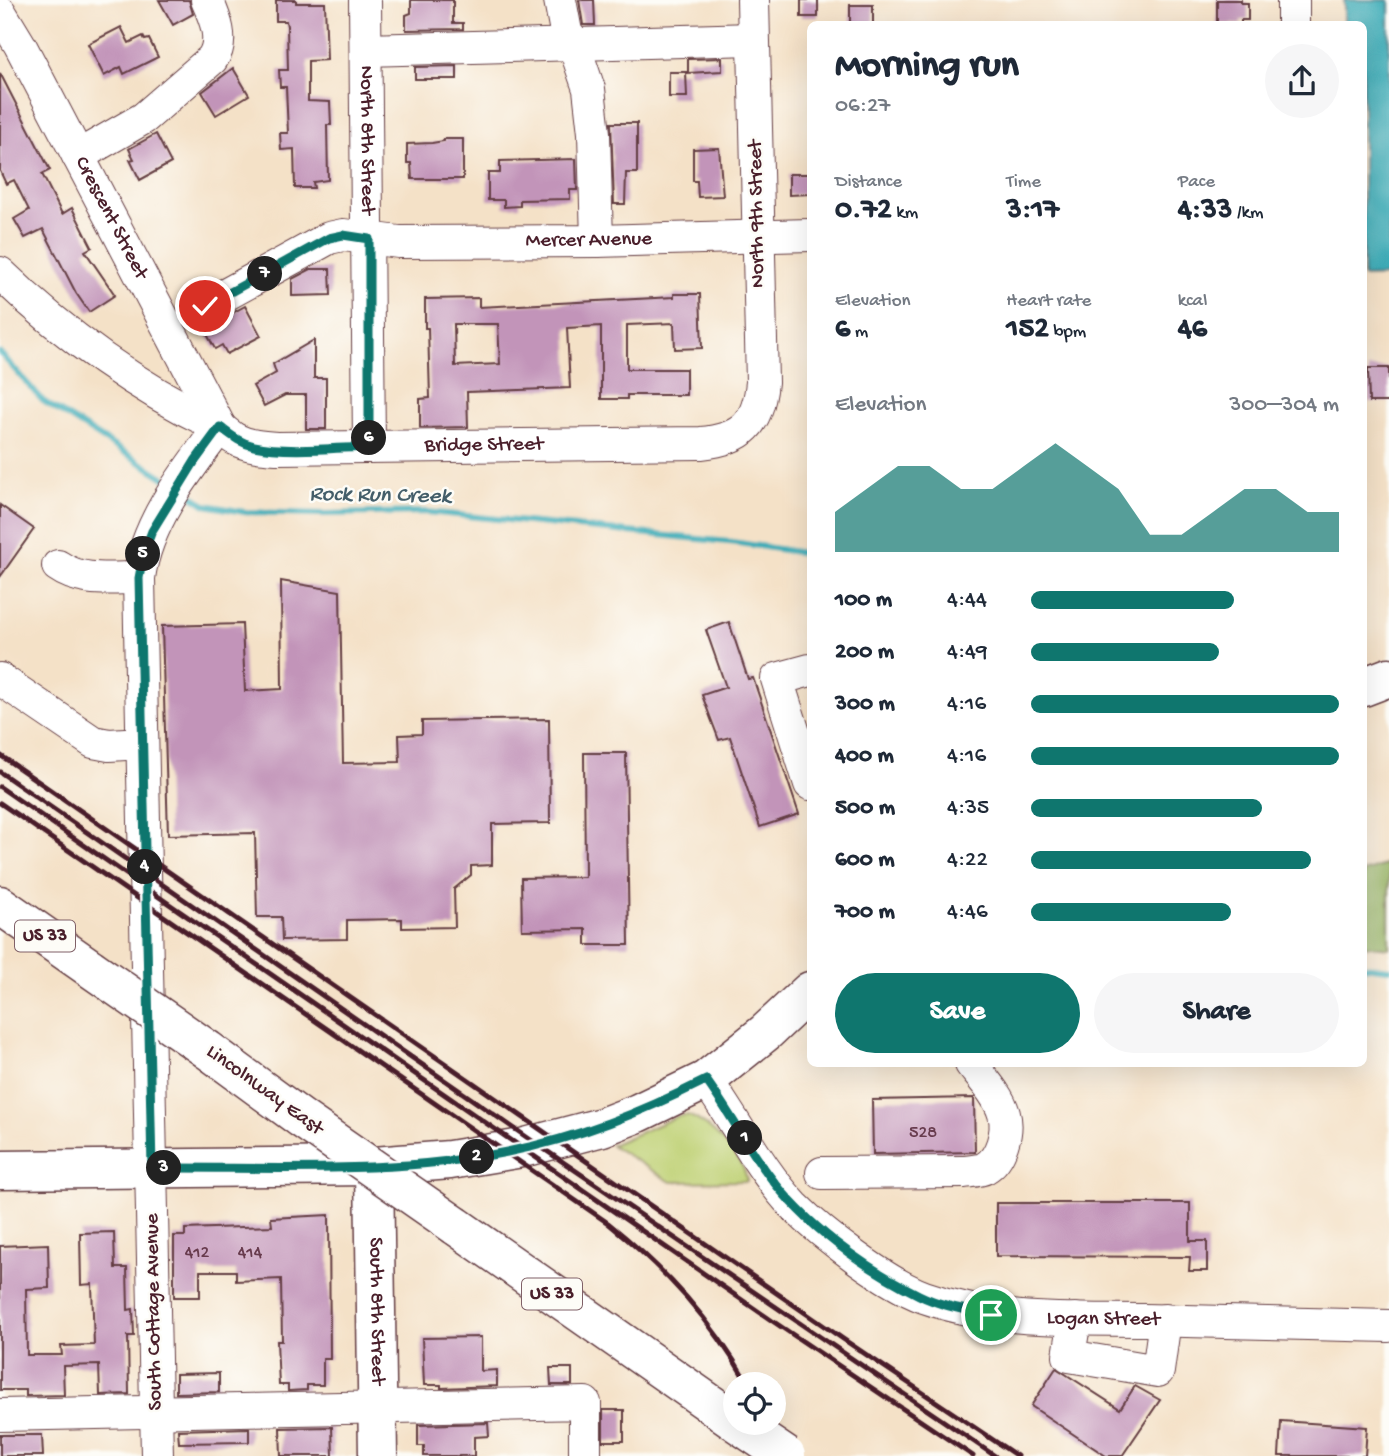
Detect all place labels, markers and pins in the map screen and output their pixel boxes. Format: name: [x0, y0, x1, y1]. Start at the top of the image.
pin: 7: [247, 256, 282, 292]
pin: [175, 276, 235, 336]
pin: 6: [352, 420, 386, 456]
pin: 5: [125, 536, 160, 572]
pin: 4: [128, 850, 162, 884]
pin: 1: [728, 1120, 762, 1156]
pin: 2: [460, 1140, 494, 1174]
pin: 3: [146, 1150, 182, 1186]
pin: [961, 1285, 1021, 1345]

